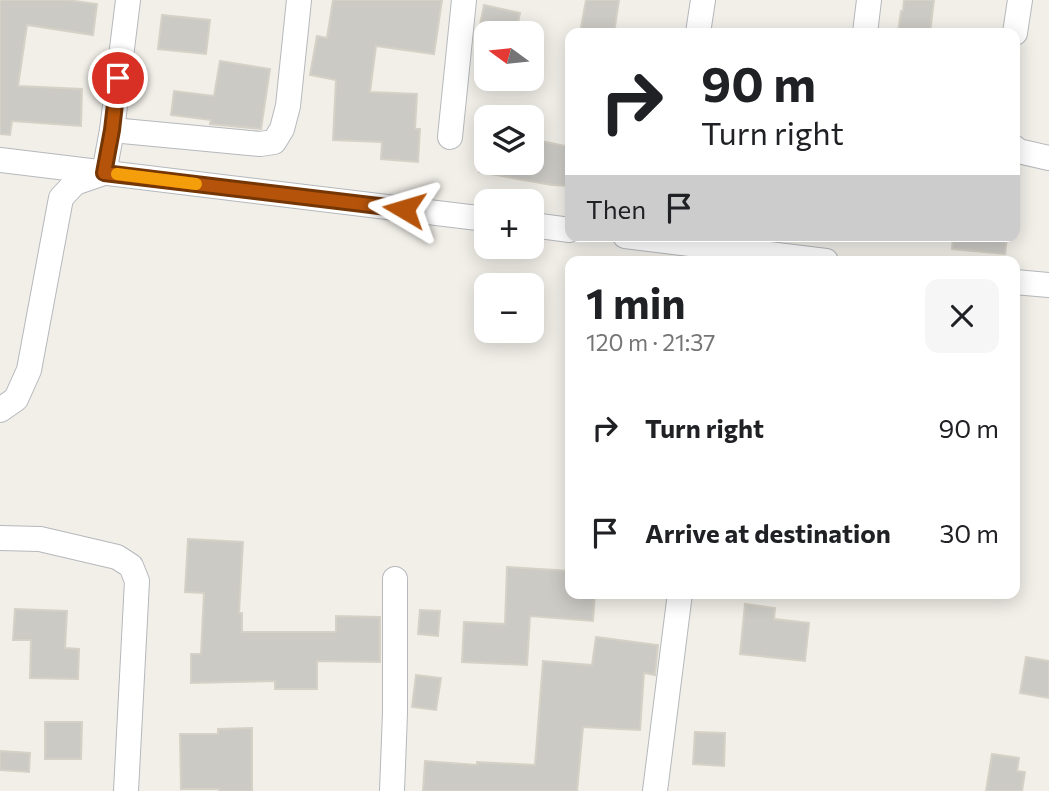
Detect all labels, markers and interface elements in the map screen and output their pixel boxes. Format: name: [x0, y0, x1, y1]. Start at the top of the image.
north arrow: [474, 21, 544, 91]
map controls: [474, 21, 544, 343]
pin: [88, 48, 148, 108]
text: 90 m: [701, 52, 816, 112]
icon: right: [586, 56, 677, 147]
icon: arrive: [99, 59, 137, 97]
button: layers: [474, 105, 544, 175]
text: Turn right: [701, 112, 844, 152]
position arrow: [367, 172, 441, 246]
button: +: [474, 189, 544, 259]
icon: arrive: [660, 189, 698, 227]
text: Then: [586, 193, 646, 224]
button: −: [474, 273, 544, 343]
text: 1 min: [586, 276, 686, 328]
button: close: [925, 279, 999, 353]
text: 120 m · 21:37: [586, 328, 715, 356]
icon: right: [586, 409, 624, 447]
text: Turn right: [645, 412, 764, 443]
text: 90 m: [939, 412, 999, 443]
icon: arrive: [586, 514, 624, 552]
text: Arrive at destination: [645, 517, 891, 548]
text: 30 m: [940, 517, 999, 548]

